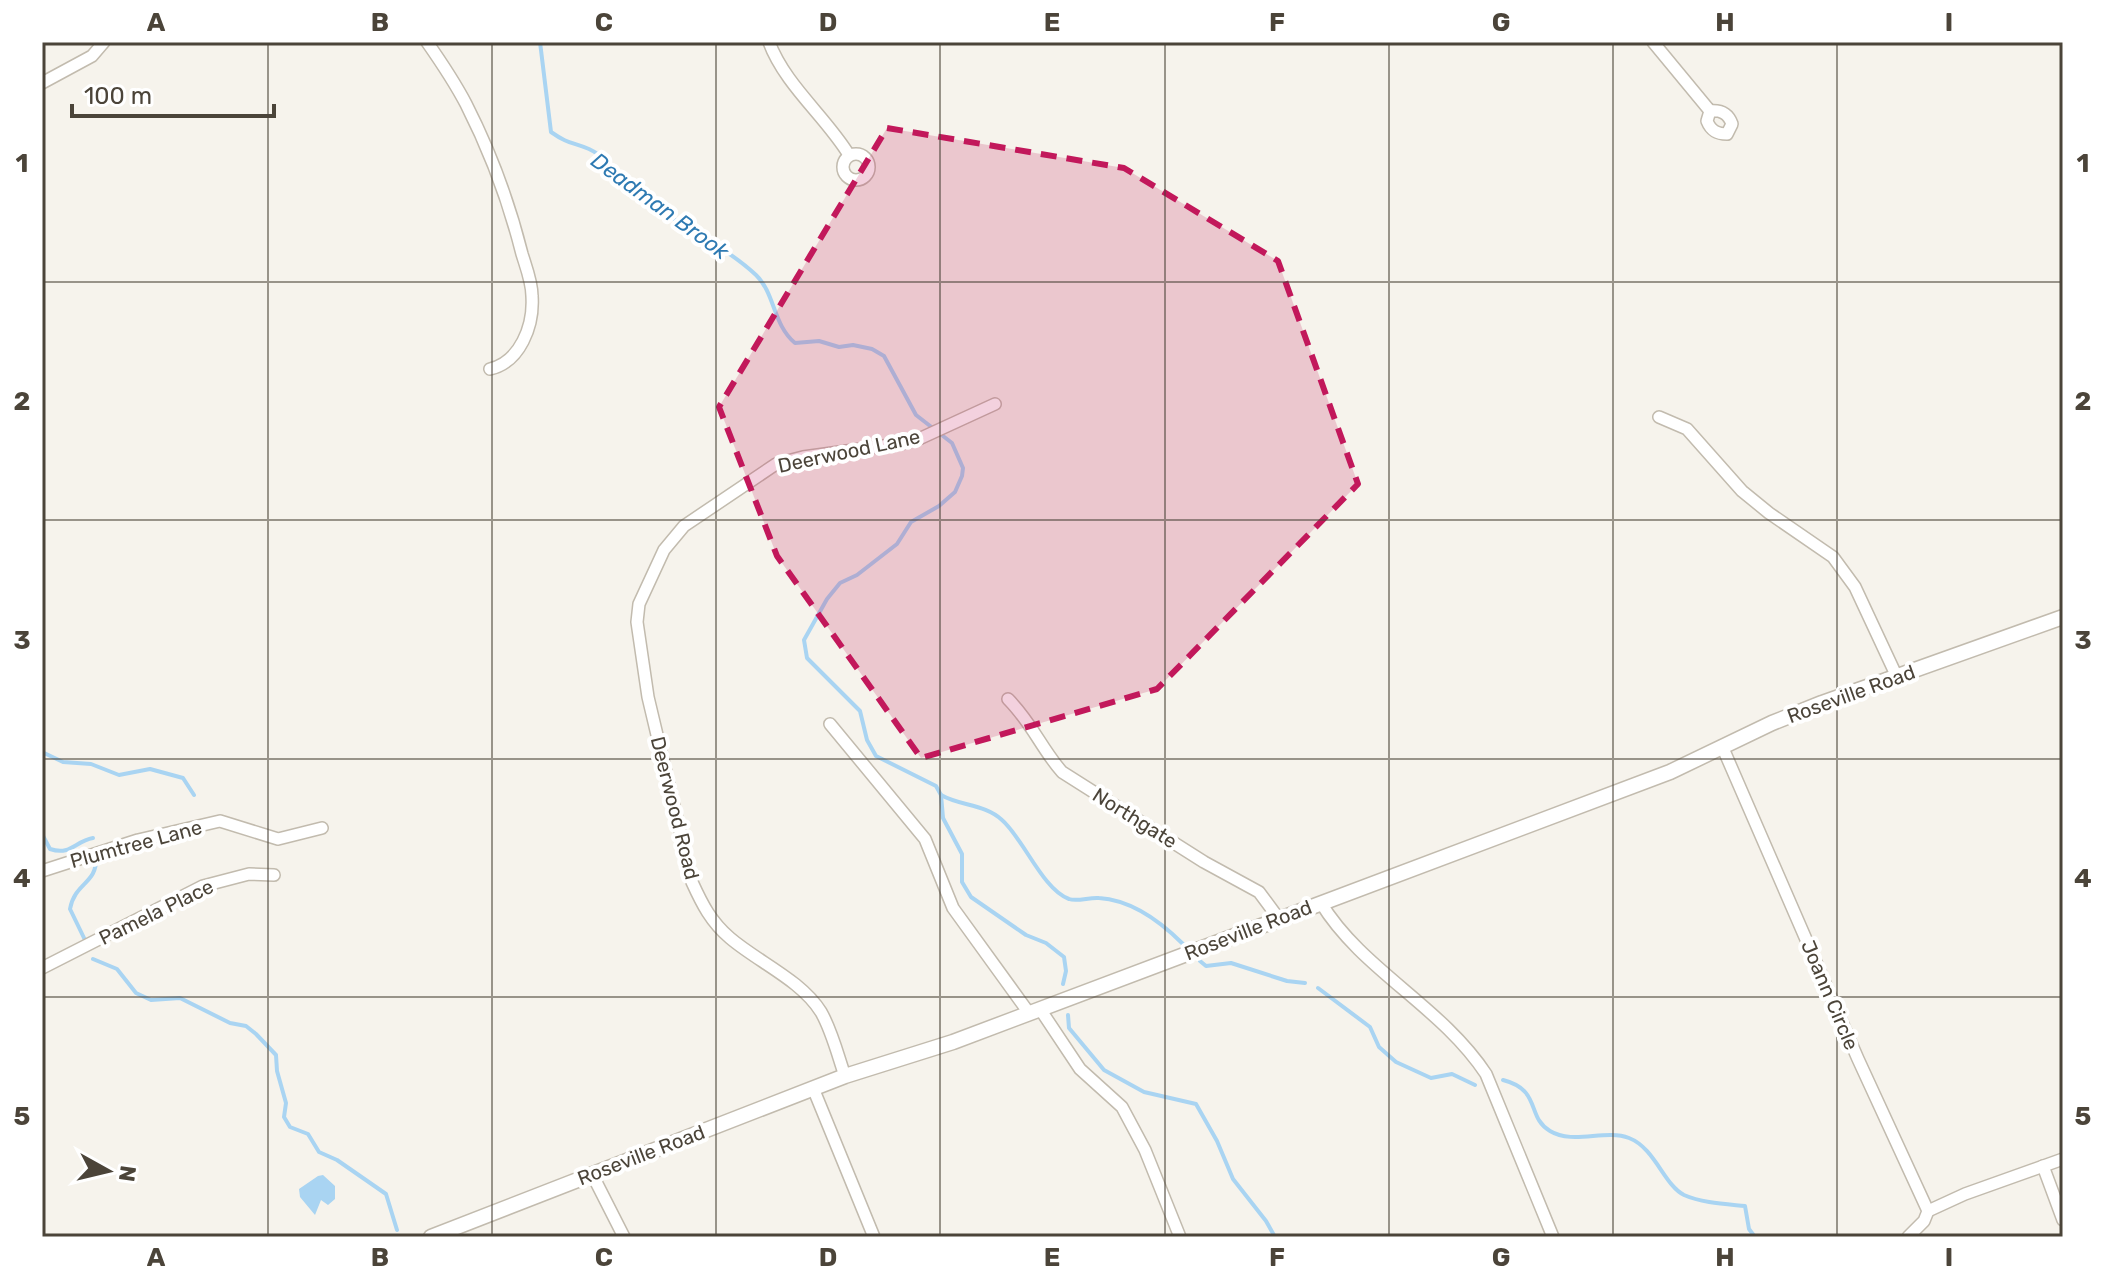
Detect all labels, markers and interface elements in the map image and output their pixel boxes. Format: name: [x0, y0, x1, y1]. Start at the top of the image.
text: A: [147, 7, 166, 38]
text: B: [371, 7, 389, 38]
text: C: [595, 7, 613, 38]
text: D: [819, 7, 837, 38]
text: E: [1044, 7, 1060, 38]
text: F: [1269, 7, 1285, 38]
text: G: [1492, 7, 1510, 38]
text: H: [1715, 7, 1735, 38]
text: I: [1945, 7, 1953, 38]
scale bar: [72, 68, 274, 118]
text: 100 m: [84, 82, 152, 110]
water label: Deadman Brook: [586, 147, 735, 266]
text: 1: [16, 148, 28, 179]
text: 1: [2077, 148, 2089, 179]
text: 2: [14, 386, 30, 417]
text: 2: [2075, 386, 2091, 417]
street label: Deerwood Lane: [776, 424, 922, 478]
text: 3: [13, 625, 31, 656]
text: 3: [2074, 625, 2092, 656]
street label: Roseville Road: [1784, 660, 1918, 728]
street label: Deerwood Road: [646, 734, 704, 882]
street label: Northgate: [1088, 783, 1182, 853]
street label: Plumtree Lane: [67, 815, 205, 873]
text: 4: [13, 863, 31, 894]
text: 4: [2074, 863, 2092, 894]
street label: Pamela Place: [95, 874, 217, 950]
street label: Roseville Road: [1181, 895, 1315, 965]
street label: Joann Circle: [1796, 936, 1864, 1054]
text: 5: [14, 1101, 30, 1132]
text: 5: [2075, 1101, 2091, 1132]
street label: Roseville Road: [574, 1120, 708, 1190]
north arrow: [68, 1131, 148, 1211]
text: N: [113, 1164, 142, 1183]
text: A: [147, 1242, 166, 1273]
text: B: [371, 1242, 389, 1273]
text: C: [595, 1242, 613, 1273]
text: D: [819, 1242, 837, 1273]
text: E: [1044, 1242, 1060, 1273]
text: F: [1269, 1242, 1285, 1273]
text: G: [1492, 1242, 1510, 1273]
text: H: [1715, 1242, 1735, 1273]
text: I: [1945, 1242, 1953, 1273]

